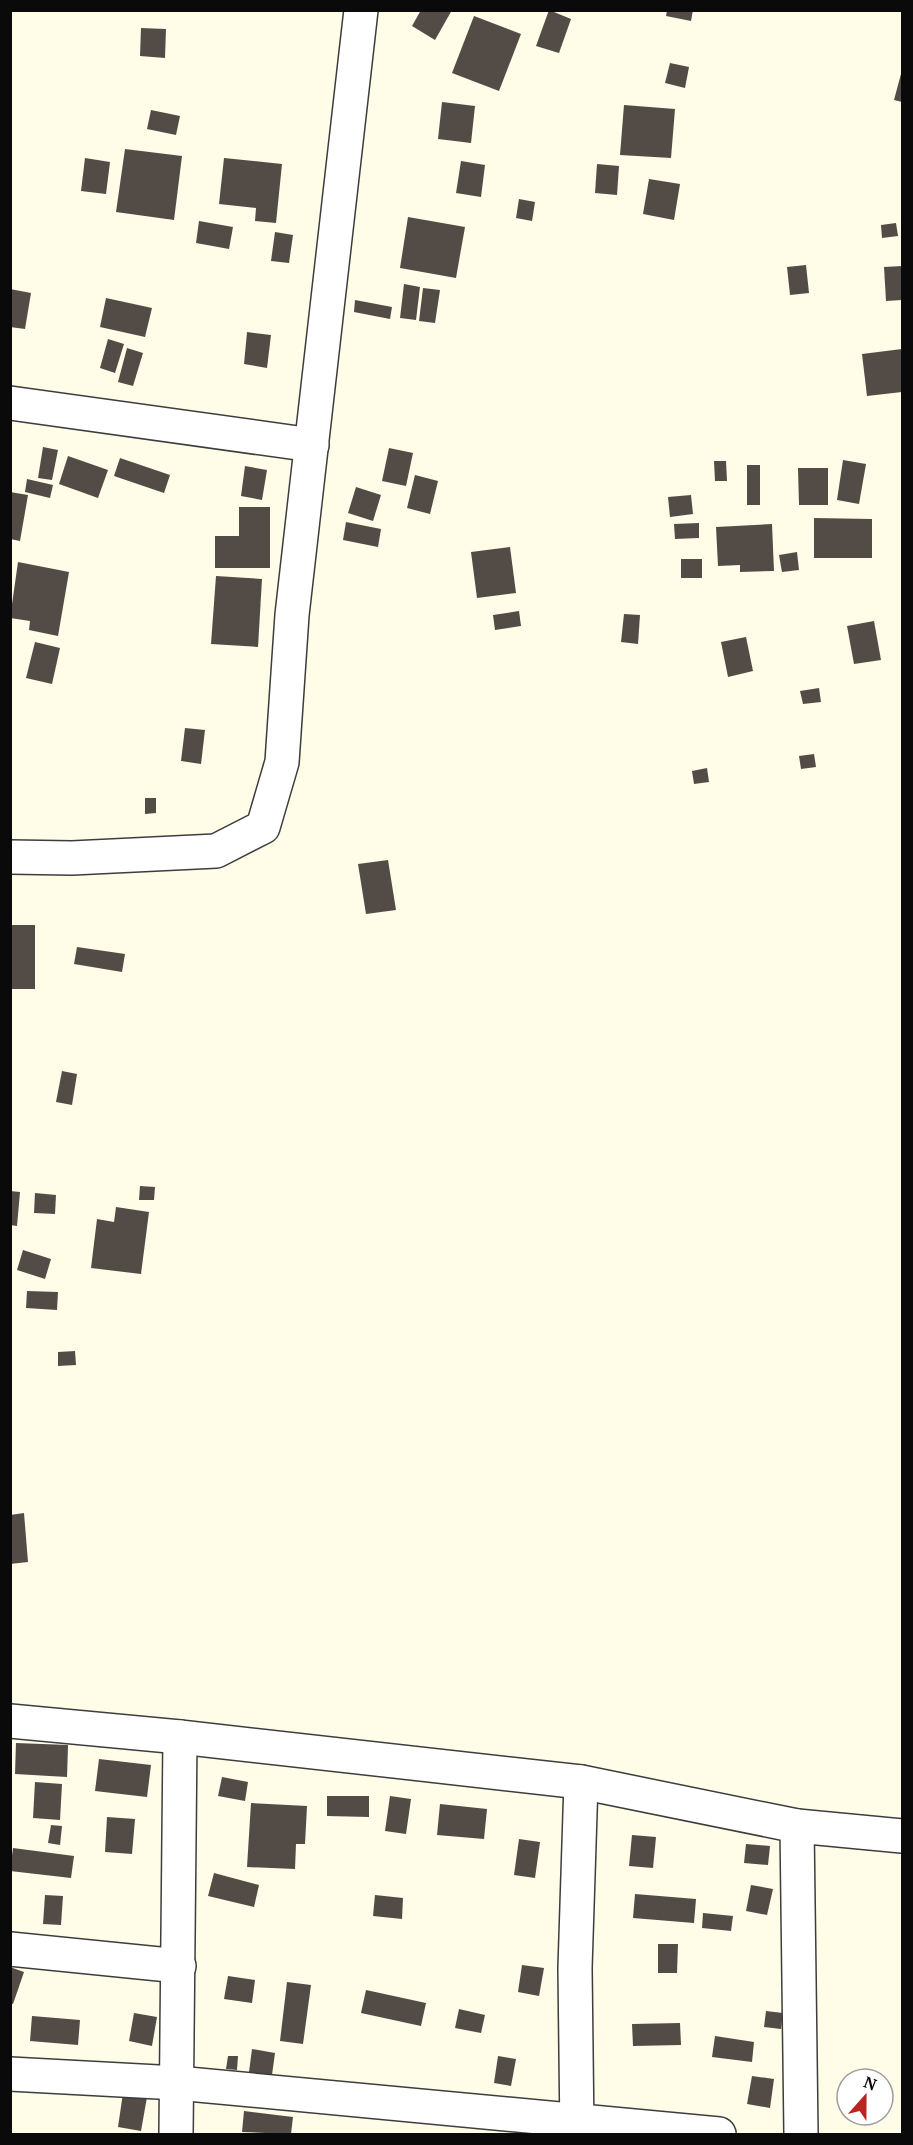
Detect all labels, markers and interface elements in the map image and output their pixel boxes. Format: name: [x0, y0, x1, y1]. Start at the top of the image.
north arrow: [835, 2067, 895, 2127]
text: N: [861, 2071, 880, 2095]

